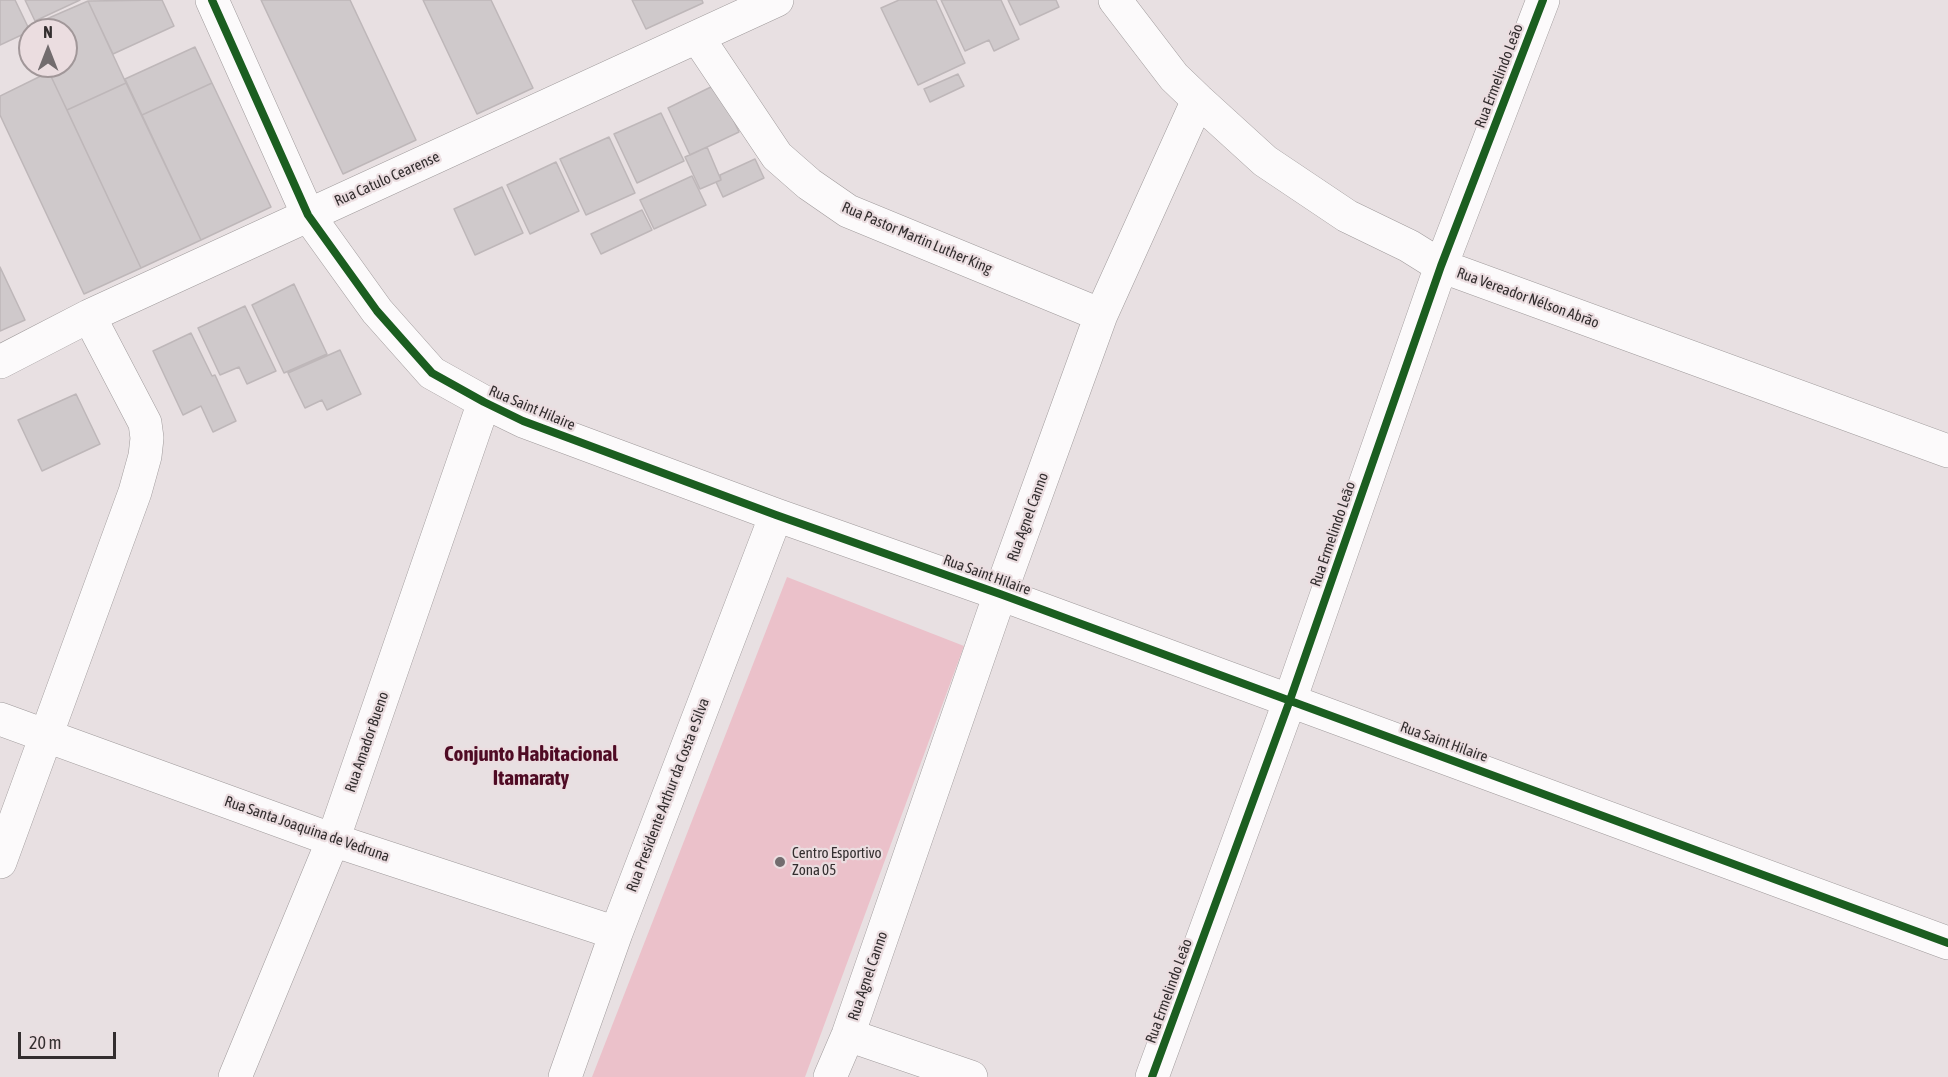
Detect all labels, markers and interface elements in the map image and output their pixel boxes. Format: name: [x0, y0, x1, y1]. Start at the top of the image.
north arrow: [18, 18, 78, 78]
street label: Rua Ermelindo Leão: [1471, 22, 1527, 130]
text: N: [43, 23, 53, 41]
street label: Rua Catulo Cearense: [332, 148, 442, 210]
street label: Rua Pastor Martin Luther King: [839, 198, 995, 278]
street label: Rua Vereador Nélson Abrão: [1454, 264, 1602, 332]
street label: Rua Saint Hilaire: [486, 382, 578, 434]
street label: Rua Agnel Canno: [1004, 470, 1052, 564]
street label: Rua Ermelindo Leão: [1307, 479, 1359, 589]
street label: Rua Saint Hilaire: [941, 551, 1033, 599]
street label: Rua Amador Bueno: [341, 689, 393, 795]
street label: Rua Presidente Arthur da Costa e Silva: [623, 695, 713, 895]
street label: Rua Saint Hilaire: [1398, 718, 1490, 766]
district label: Conjunto Habitacional Itamaraty: [444, 741, 618, 791]
street label: Rua Santa Joaquina de Vedruna: [222, 792, 392, 866]
place label: Centro Esportivo Zona 05: [792, 844, 882, 879]
marker: Centro Esportivo Zona 05: [773, 855, 787, 869]
street label: Rua Agnel Canno: [844, 929, 892, 1023]
street label: Rua Ermelindo Leão: [1142, 936, 1196, 1046]
scale bar: [21, 1020, 118, 1058]
text: 20 m: [29, 1032, 61, 1053]

